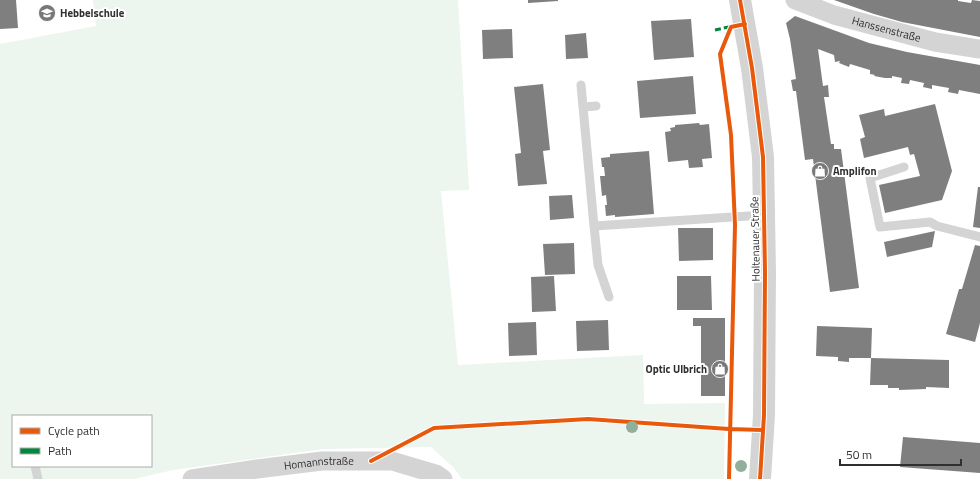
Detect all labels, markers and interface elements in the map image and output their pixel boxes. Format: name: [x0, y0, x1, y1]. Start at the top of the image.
school or university icon: Hebbelschule: [37, 3, 57, 23]
place label: Hebbelschule: [60, 5, 125, 21]
street label: Hanssenstraße: [850, 12, 923, 46]
shop icon: Amplifon: [810, 161, 830, 181]
place label: Amplifon: [833, 163, 876, 179]
street label: Holtenauer Straße: [746, 196, 764, 282]
shop icon: Optic Ulbrich: [710, 359, 730, 379]
place label: Optic Ulbrich: [646, 361, 707, 377]
legend: [12, 415, 152, 467]
text: Cycle path: [48, 421, 100, 440]
text: Path: [48, 441, 72, 460]
scale bar: [840, 441, 961, 467]
text: 50 m: [846, 445, 872, 464]
street label: Homannstraße: [283, 453, 354, 474]

